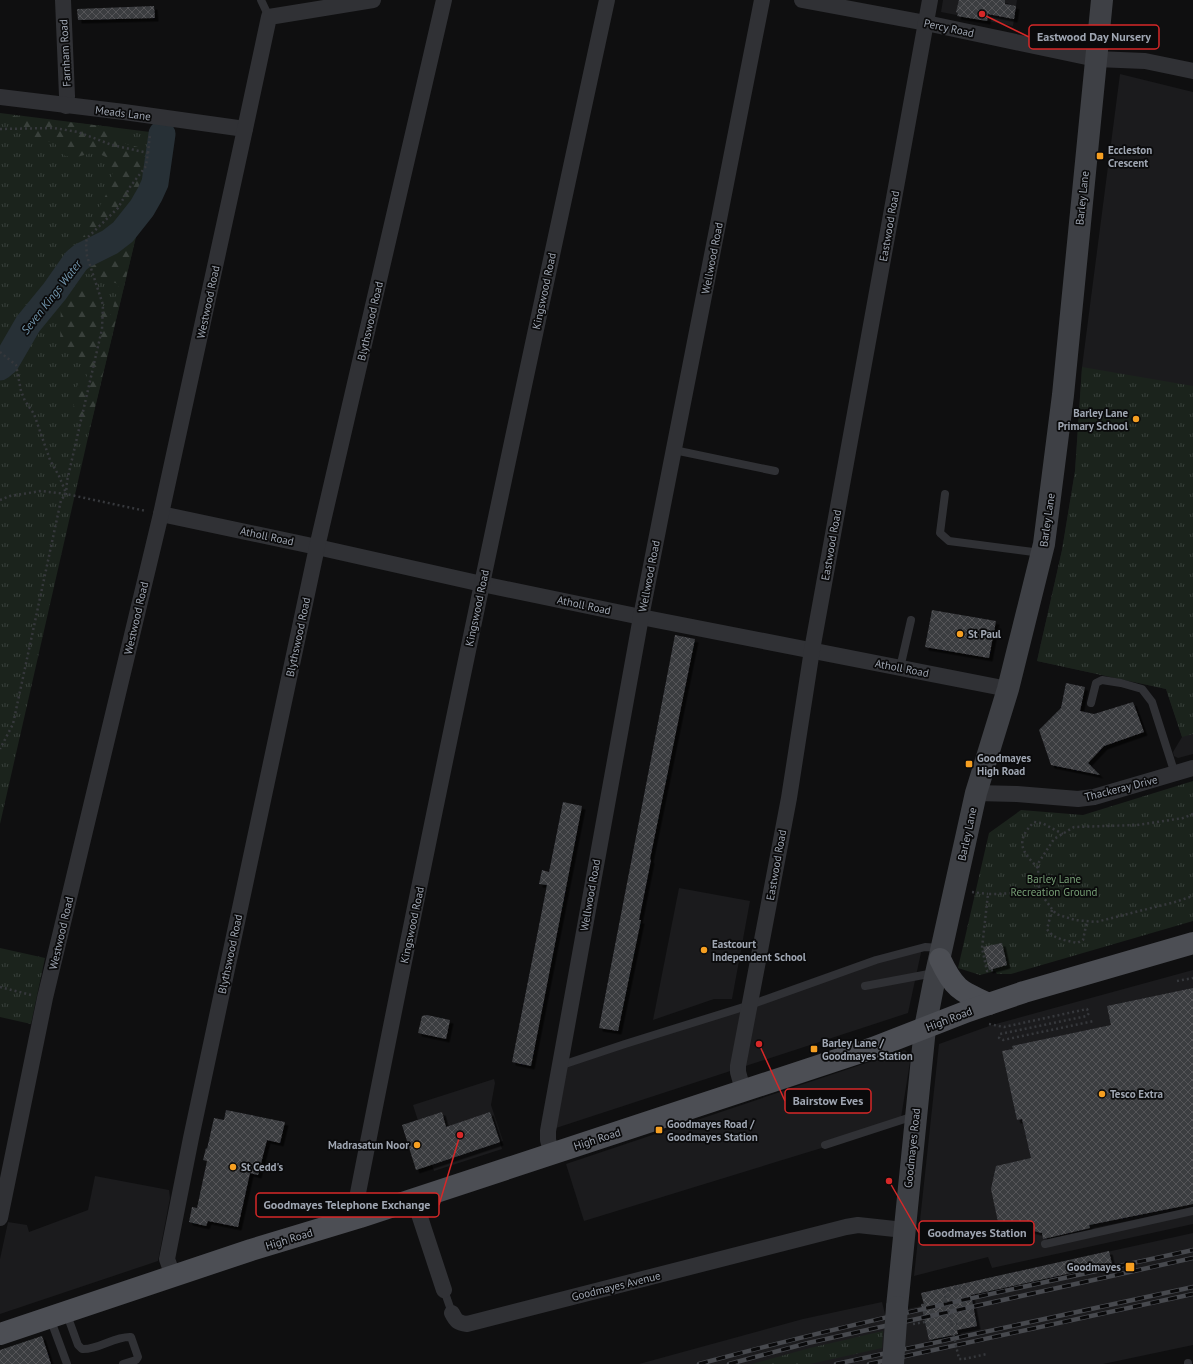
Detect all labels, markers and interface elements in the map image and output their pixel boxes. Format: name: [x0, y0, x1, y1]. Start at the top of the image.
street label: Percy Road: [923, 16, 975, 40]
street label: Farnham Road: [56, 19, 74, 87]
callout: Eastwood Day Nursery: [1029, 25, 1159, 49]
text: Eastwood Day Nursery: [1037, 29, 1151, 44]
street label: Meads Lane: [94, 103, 152, 123]
place label: Eccleston Crescent: [1108, 143, 1152, 170]
marker: Eccleston Crescent: [1095, 151, 1105, 161]
street label: Barley Lane: [1072, 170, 1092, 226]
street label: Eastwood Road: [876, 189, 902, 262]
street label: Wellwood Road: [698, 221, 726, 295]
street label: Kingswood Road: [529, 251, 559, 331]
water label: Seven Kings Water: [17, 256, 85, 337]
street label: Westwood Road: [193, 264, 223, 340]
street label: Blythswood Road: [354, 280, 386, 362]
place label: Barley Lane Primary School: [1058, 406, 1129, 433]
marker: Barley Lane Primary School: [1131, 414, 1141, 424]
street label: Barley Lane: [1036, 492, 1058, 548]
street label: Eastwood Road: [818, 508, 844, 581]
street label: Atholl Road: [239, 523, 295, 549]
street label: Wellwood Road: [635, 539, 663, 613]
street label: Kingswood Road: [462, 568, 492, 648]
street label: Westwood Road: [121, 580, 151, 656]
street label: Atholl Road: [556, 592, 612, 618]
street label: Blythswood Road: [283, 596, 313, 678]
place label: St Paul: [968, 627, 1002, 641]
marker: St Paul: [955, 629, 965, 639]
street label: Atholl Road: [874, 656, 930, 680]
place label: Goodmayes High Road: [977, 751, 1032, 778]
marker: Goodmayes High Road: [964, 759, 974, 769]
street label: Thackeray Drive: [1083, 772, 1159, 804]
street label: Barley Lane: [955, 806, 980, 862]
street label: Eastwood Road: [763, 828, 789, 901]
street label: Wellwood Road: [577, 858, 603, 932]
park label: Barley Lane Recreation Ground: [1011, 872, 1098, 899]
street label: Kingswood Road: [397, 885, 427, 965]
street label: Westwood Road: [46, 895, 76, 971]
street label: Blythswood Road: [215, 913, 245, 995]
place label: Eastcourt Independent School: [712, 937, 807, 964]
marker: Eastcourt Independent School: [699, 945, 709, 955]
street label: High Road: [924, 1004, 974, 1034]
place label: Barley Lane / Goodmayes Station: [822, 1036, 913, 1063]
marker: Barley Lane / Goodmayes Station: [809, 1044, 819, 1054]
place label: Tesco Extra: [1110, 1087, 1163, 1101]
callout: Bairstow Eves: [785, 1089, 871, 1113]
marker: Tesco Extra: [1097, 1089, 1107, 1099]
text: Bairstow Eves: [793, 1093, 863, 1108]
street label: Goodmayes Road: [901, 1107, 923, 1189]
place label: Goodmayes Road / Goodmayes Station: [667, 1117, 758, 1144]
street label: High Road: [572, 1125, 622, 1153]
marker: Goodmayes Road / Goodmayes Station: [654, 1125, 664, 1135]
place label: Madrasatun Noor: [328, 1138, 409, 1152]
marker: Madrasatun Noor: [412, 1140, 422, 1150]
place label: St Cedd's: [241, 1160, 283, 1174]
marker: St Cedd's: [228, 1162, 238, 1172]
callout: Goodmayes Telephone Exchange: [256, 1193, 439, 1217]
text: Goodmayes Telephone Exchange: [264, 1197, 430, 1212]
callout: Goodmayes Station: [919, 1221, 1034, 1245]
street label: High Road: [264, 1225, 314, 1253]
text: Goodmayes Station: [927, 1225, 1027, 1240]
place label: Goodmayes: [1067, 1260, 1121, 1274]
marker: Goodmayes: [1124, 1261, 1136, 1273]
street label: Goodmayes Avenue: [570, 1268, 662, 1304]

